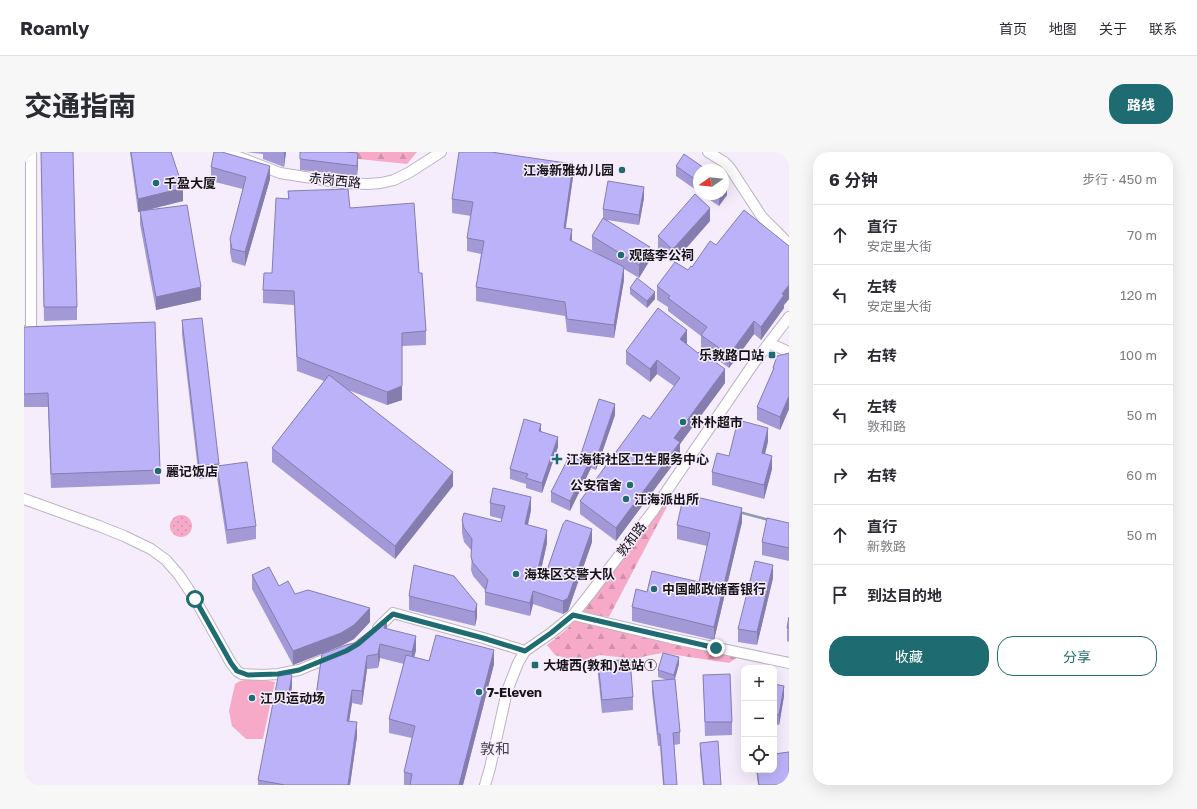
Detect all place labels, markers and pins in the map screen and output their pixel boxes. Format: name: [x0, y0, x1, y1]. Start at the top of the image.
place label: 江海新雅幼儿园: [523, 162, 614, 178]
marker: 江海新雅幼儿园: [617, 165, 627, 175]
place label: 千盈大厦: [164, 175, 216, 191]
marker: 千盈大厦: [151, 178, 161, 188]
place label: 观蔭李公祠: [629, 247, 694, 263]
marker: 观蔭李公祠: [616, 250, 626, 260]
place label: 乐敦路口站: [699, 347, 764, 363]
marker: 乐敦路口站: [767, 350, 777, 360]
place label: 朴朴超市: [691, 414, 743, 430]
marker: 朴朴超市: [678, 417, 688, 427]
place label: 江海街社区卫生服务中心: [566, 451, 709, 467]
marker: 江海街社区卫生服务中心: [551, 453, 563, 465]
place label: 麗记饭店: [166, 463, 218, 479]
marker: 麗记饭店: [153, 466, 163, 476]
place label: 公安宿舍: [570, 477, 622, 493]
marker: 公安宿舍: [625, 480, 635, 490]
place label: 江海派出所: [634, 491, 699, 507]
marker: 江海派出所: [621, 494, 631, 504]
place label: 海珠区交警大队: [524, 566, 615, 582]
marker: 海珠区交警大队: [511, 569, 521, 579]
place label: 中国邮政储蓄银行: [662, 581, 766, 597]
marker: 中国邮政储蓄银行: [649, 584, 659, 594]
place label: 大塘西(敦和)总站①: [543, 657, 657, 673]
marker: 大塘西(敦和)总站①: [530, 660, 540, 670]
place label: 7-Eleven: [487, 684, 542, 700]
marker: 7-Eleven: [474, 687, 484, 697]
place label: 江贝运动场: [260, 690, 325, 706]
marker: 江贝运动场: [247, 693, 257, 703]

